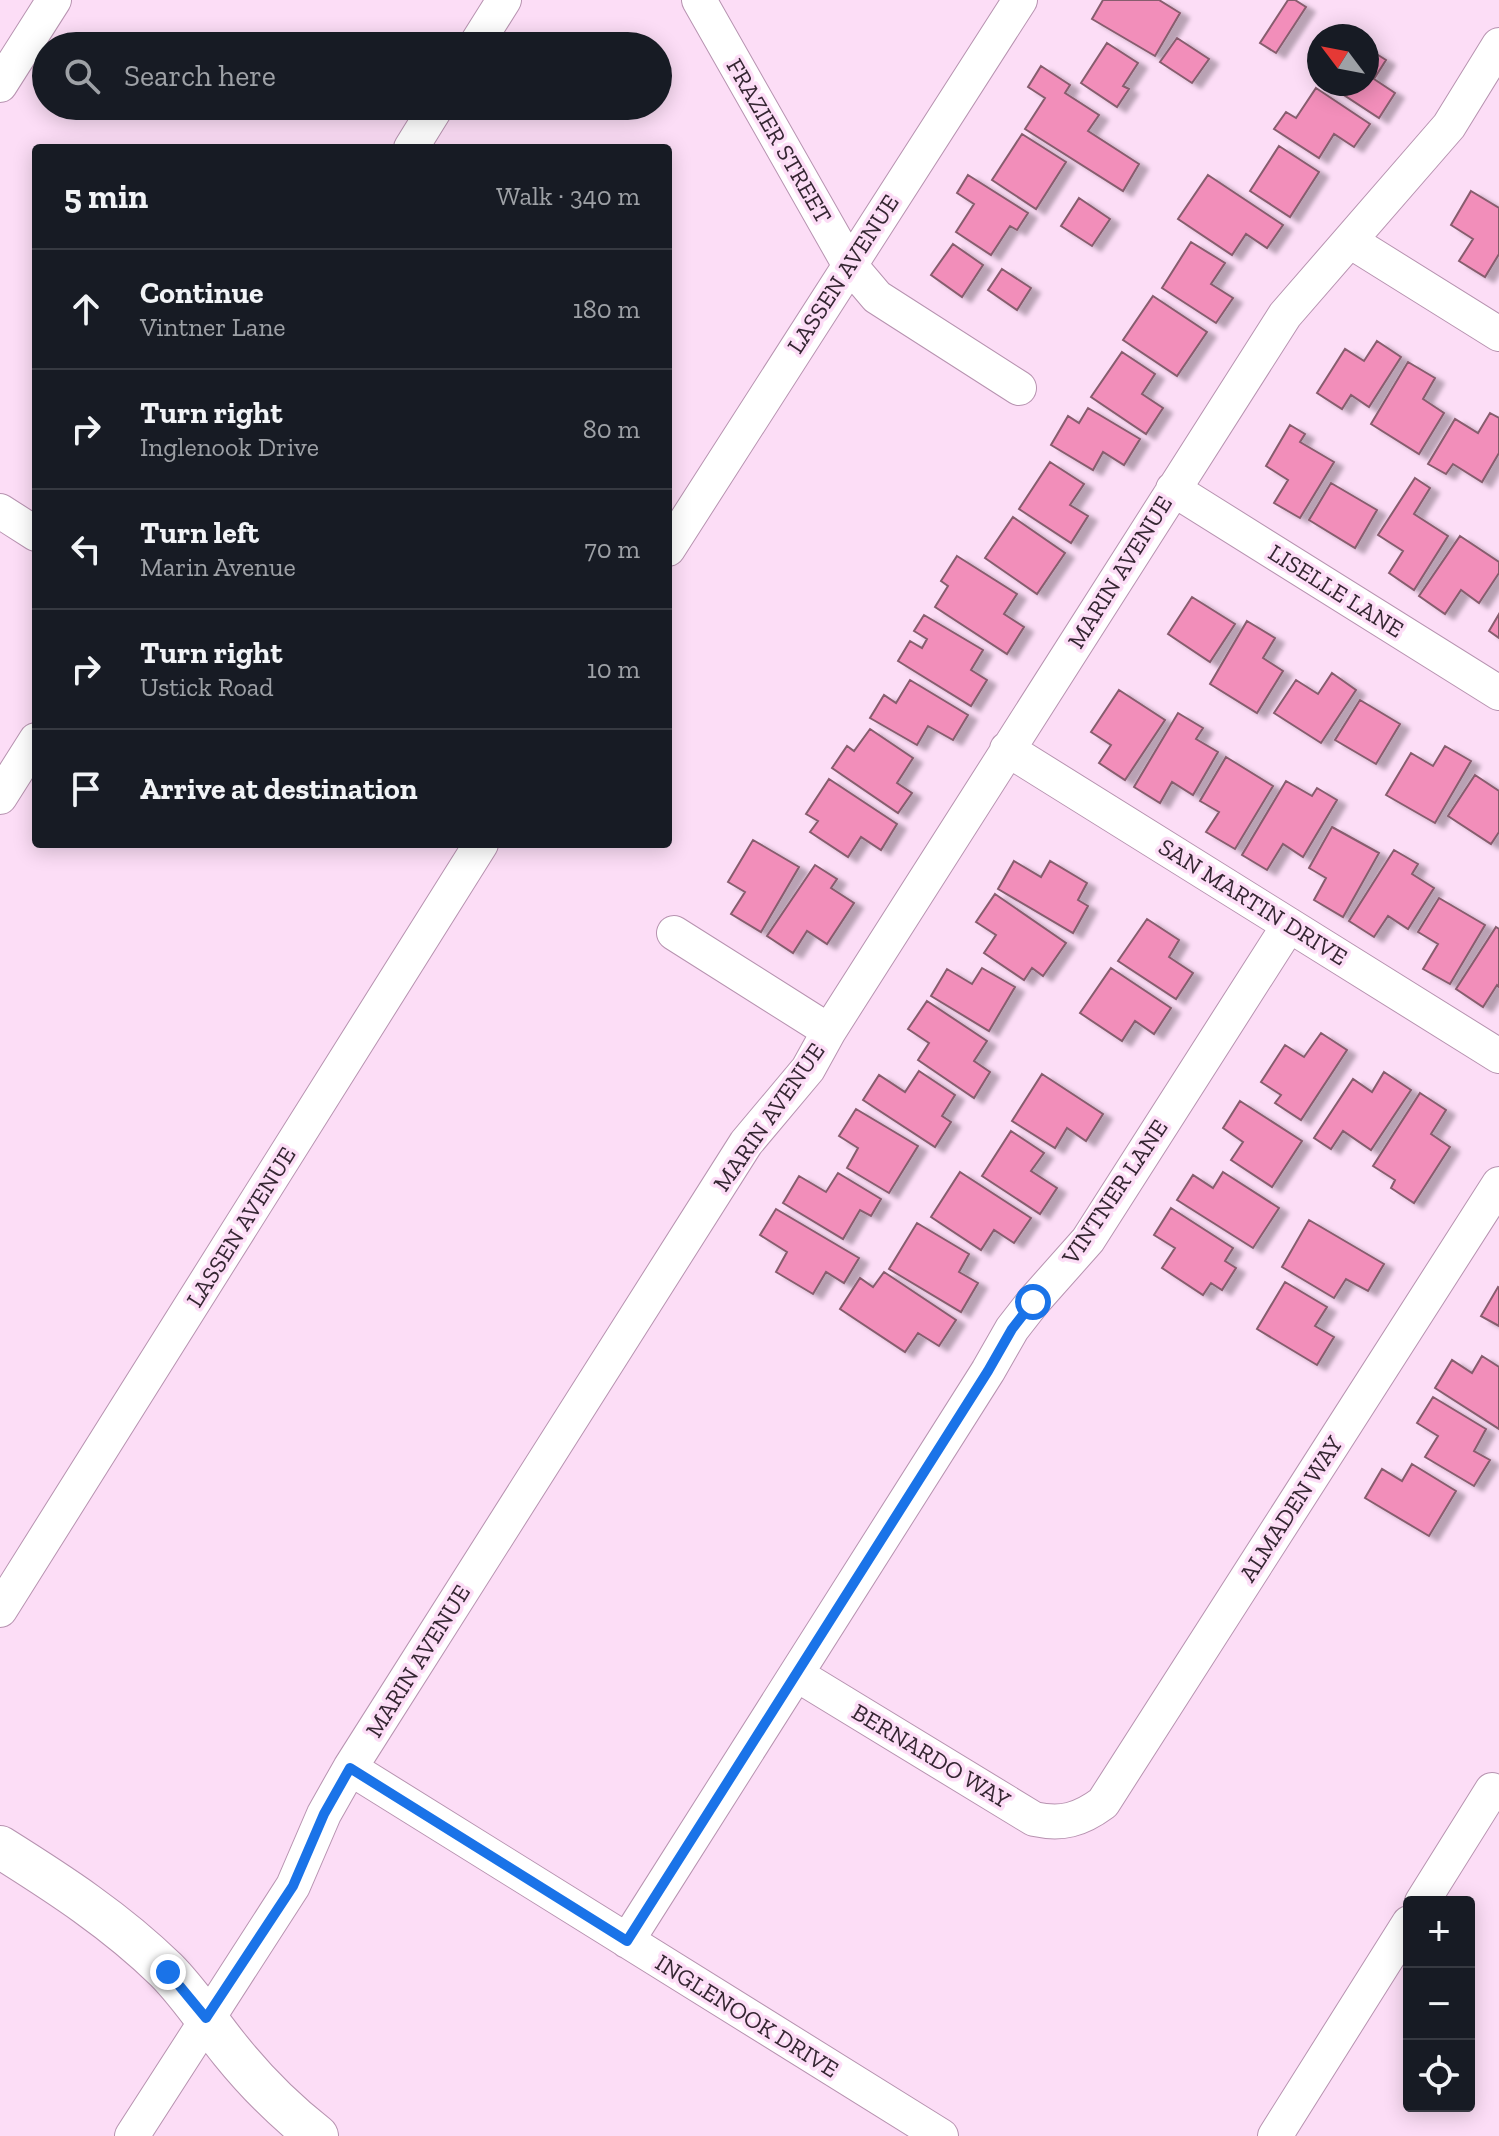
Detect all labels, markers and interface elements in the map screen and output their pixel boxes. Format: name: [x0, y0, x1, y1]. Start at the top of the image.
north arrow: [1307, 24, 1379, 96]
search box: [32, 32, 672, 120]
street label: FRAZIER STREET: [721, 53, 838, 228]
icon: search: [60, 54, 104, 98]
text: Search here: [124, 58, 276, 94]
text: 5 min: [64, 176, 148, 217]
text: Walk · 340 m: [496, 180, 640, 212]
street label: LASSEN AVENUE: [780, 189, 905, 359]
text: Continue: [140, 275, 264, 311]
icon: ahead: [64, 287, 108, 331]
text: 180 m: [573, 293, 640, 325]
text: Vintner Lane: [140, 311, 286, 343]
text: Turn right: [140, 395, 282, 431]
icon: right: [64, 407, 108, 451]
text: 80 m: [583, 413, 640, 445]
text: Inglenook Drive: [140, 431, 319, 463]
street label: MARIN AVENUE: [1061, 490, 1178, 653]
text: Turn left: [140, 515, 259, 551]
icon: left: [64, 527, 108, 571]
text: 70 m: [584, 533, 640, 565]
street label: LISELLE LANE: [1263, 538, 1409, 644]
text: Marin Avenue: [140, 551, 296, 583]
text: Turn right: [140, 635, 282, 671]
icon: right: [64, 647, 108, 691]
text: 10 m: [587, 653, 640, 685]
text: Ustick Road: [140, 671, 274, 703]
icon: arrive: [64, 767, 108, 811]
text: Arrive at destination: [140, 771, 417, 807]
street label: SAN MARTIN DRIVE: [1154, 832, 1353, 971]
street label: MARIN AVENUE: [707, 1037, 830, 1196]
street label: VINTNER LANE: [1055, 1114, 1174, 1270]
street label: LASSEN AVENUE: [180, 1141, 301, 1312]
route start: [1015, 1284, 1051, 1320]
street label: ALMADEN WAY: [1233, 1430, 1349, 1587]
street label: MARIN AVENUE: [359, 1579, 476, 1742]
street label: BERNARDO WAY: [847, 1697, 1016, 1814]
map controls: [1403, 1896, 1475, 2112]
button: +: [1403, 1896, 1475, 1968]
street label: INGLENOOK DRIVE: [650, 1948, 844, 2084]
route end: [150, 1954, 186, 1990]
button: −: [1403, 1968, 1475, 2040]
button: locate: [1403, 2040, 1475, 2112]

